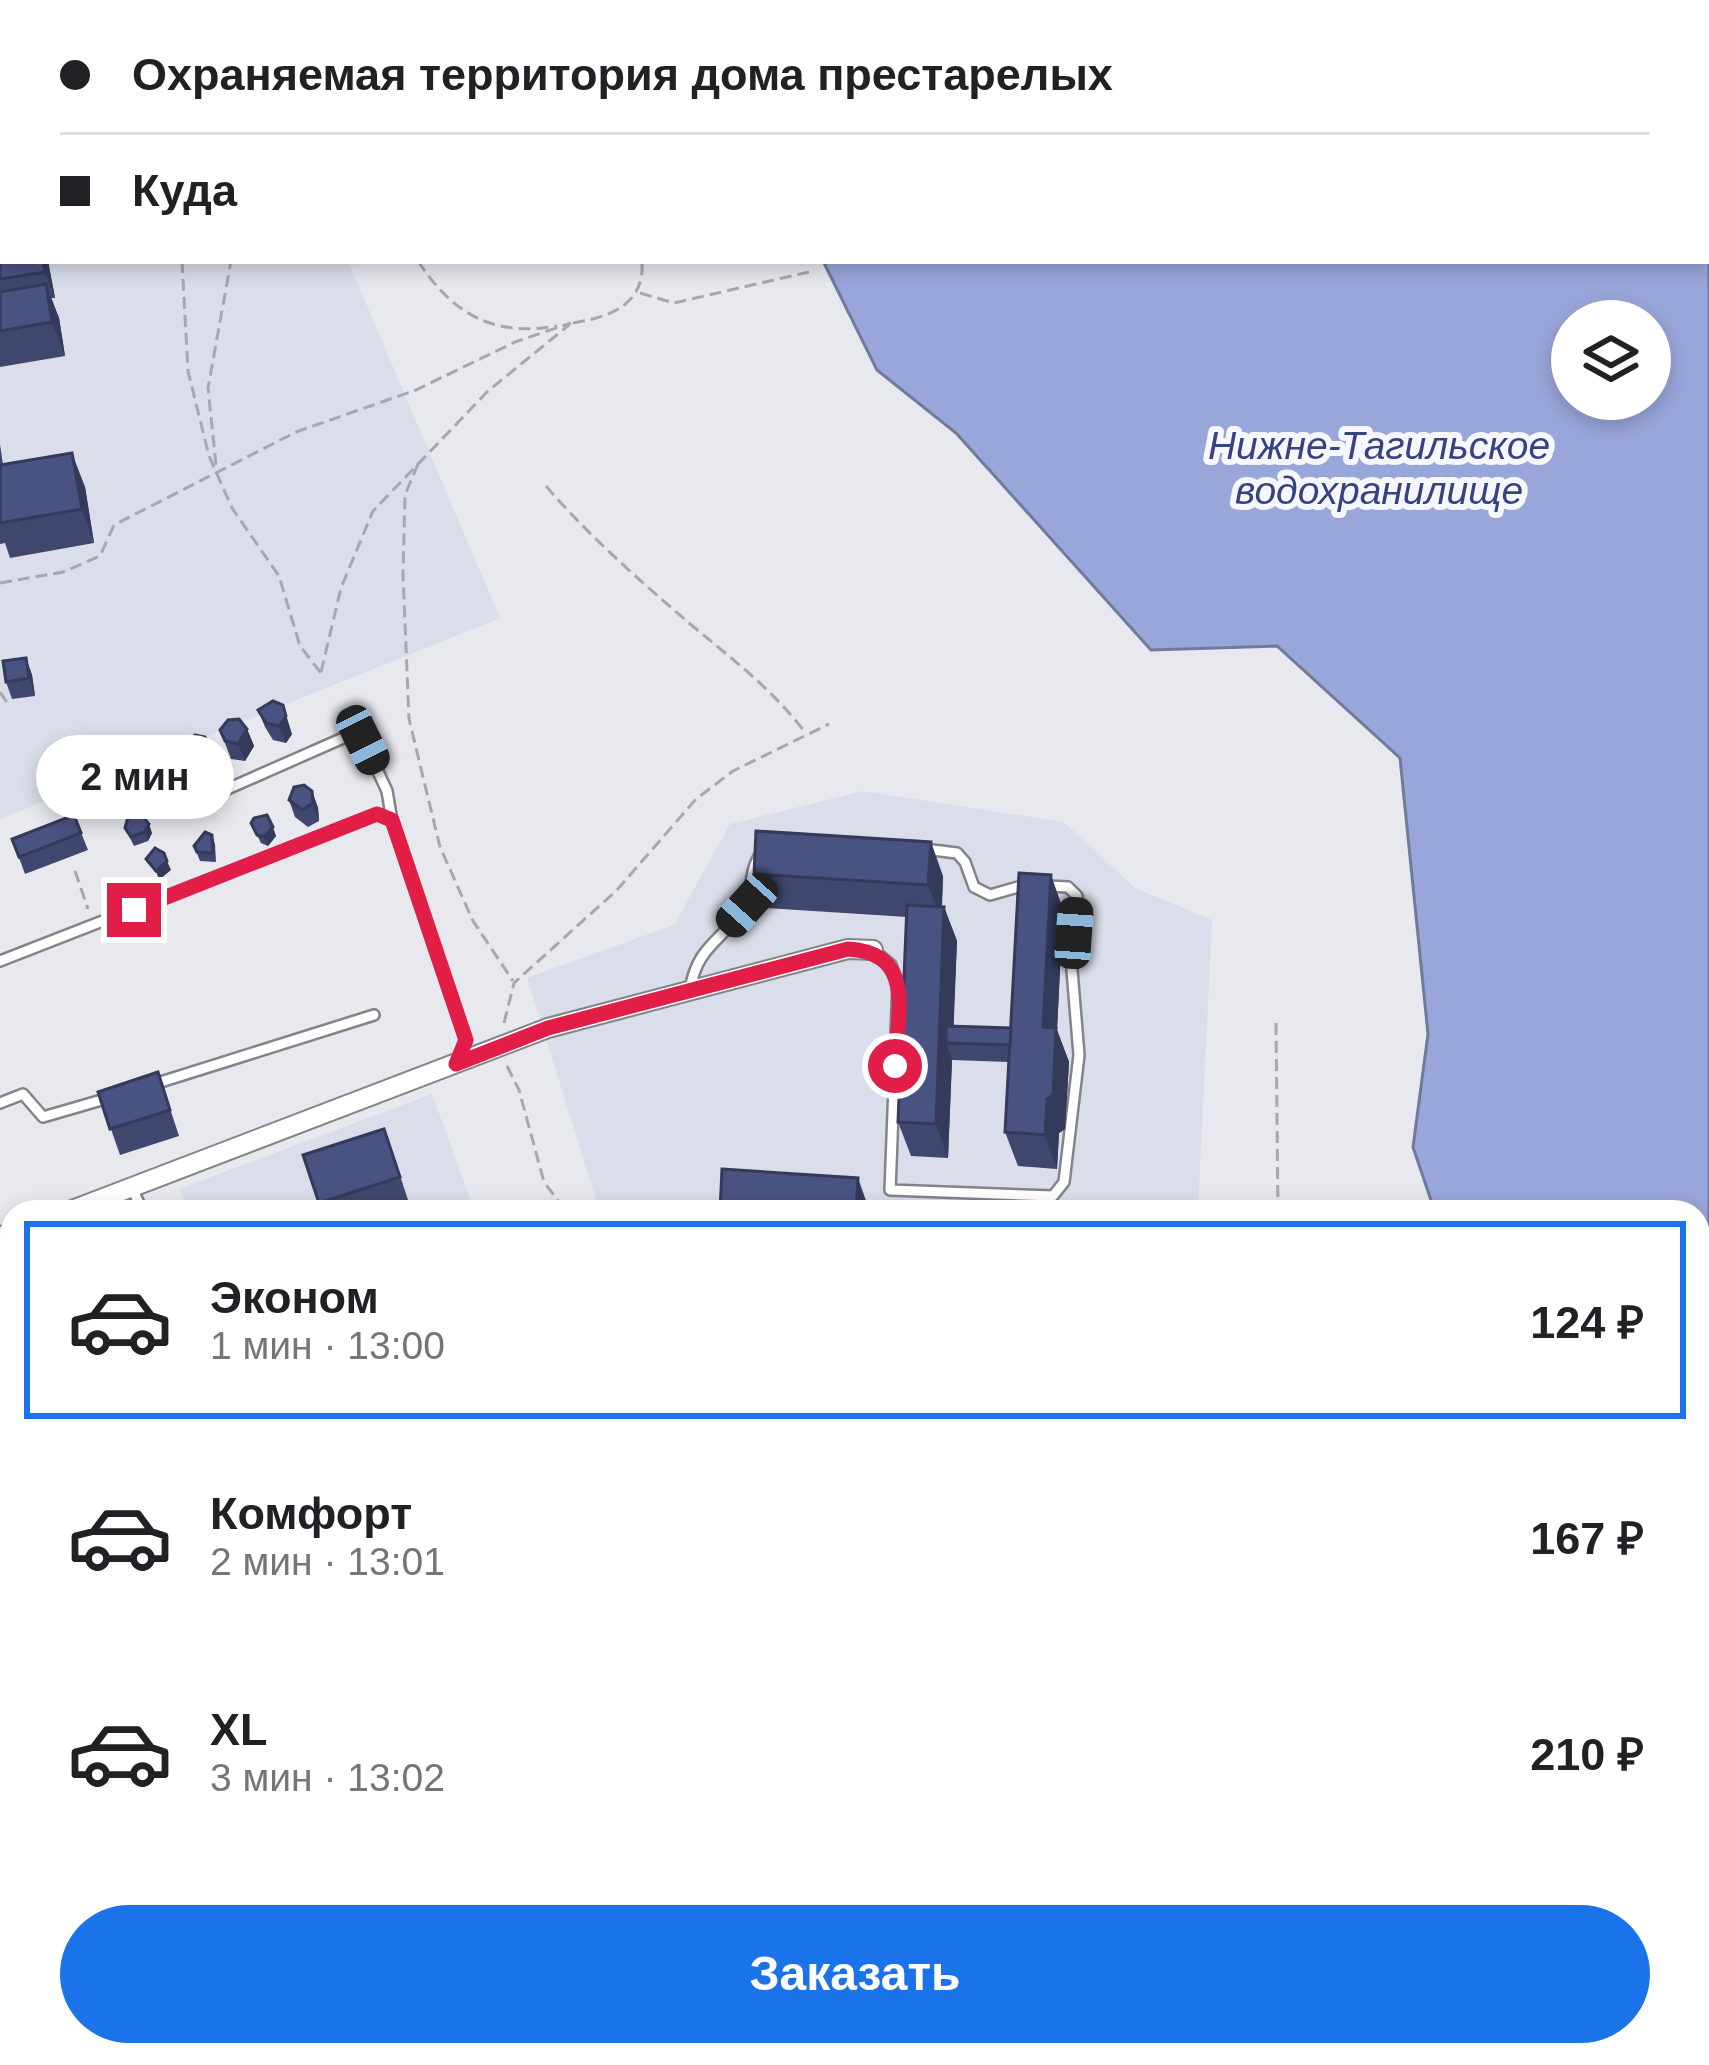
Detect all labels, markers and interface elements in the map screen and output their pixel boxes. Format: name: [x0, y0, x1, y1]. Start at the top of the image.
text: Охраняемая территория дома престарелых: [132, 49, 1113, 100]
text: Куда: [132, 165, 237, 216]
map controls: [1551, 300, 1671, 420]
button: layers: [1551, 300, 1671, 420]
water label: Нижне-Тагильское водохранилище: [1208, 424, 1550, 512]
car: [331, 700, 395, 780]
callout: 2 мин: [35, 736, 233, 820]
text: 2 мин: [81, 755, 189, 798]
car: [710, 866, 784, 944]
route end: [107, 883, 161, 937]
car: [1054, 896, 1094, 970]
route start: [868, 1039, 922, 1093]
icon: car: [66, 1266, 174, 1374]
text: Эконом: [210, 1272, 379, 1323]
text: 124 ₽: [1530, 1297, 1644, 1348]
text: 1 мин · 13:00: [210, 1324, 445, 1367]
icon: car: [66, 1482, 174, 1590]
text: Комфорт: [210, 1488, 412, 1539]
text: 167 ₽: [1530, 1513, 1644, 1564]
text: 2 мин · 13:01: [210, 1540, 445, 1583]
icon: car: [66, 1698, 174, 1806]
text: XL: [210, 1704, 268, 1755]
text: 210 ₽: [1530, 1729, 1644, 1780]
text: 3 мин · 13:02: [210, 1756, 445, 1799]
button: Заказать: [60, 1905, 1650, 2043]

